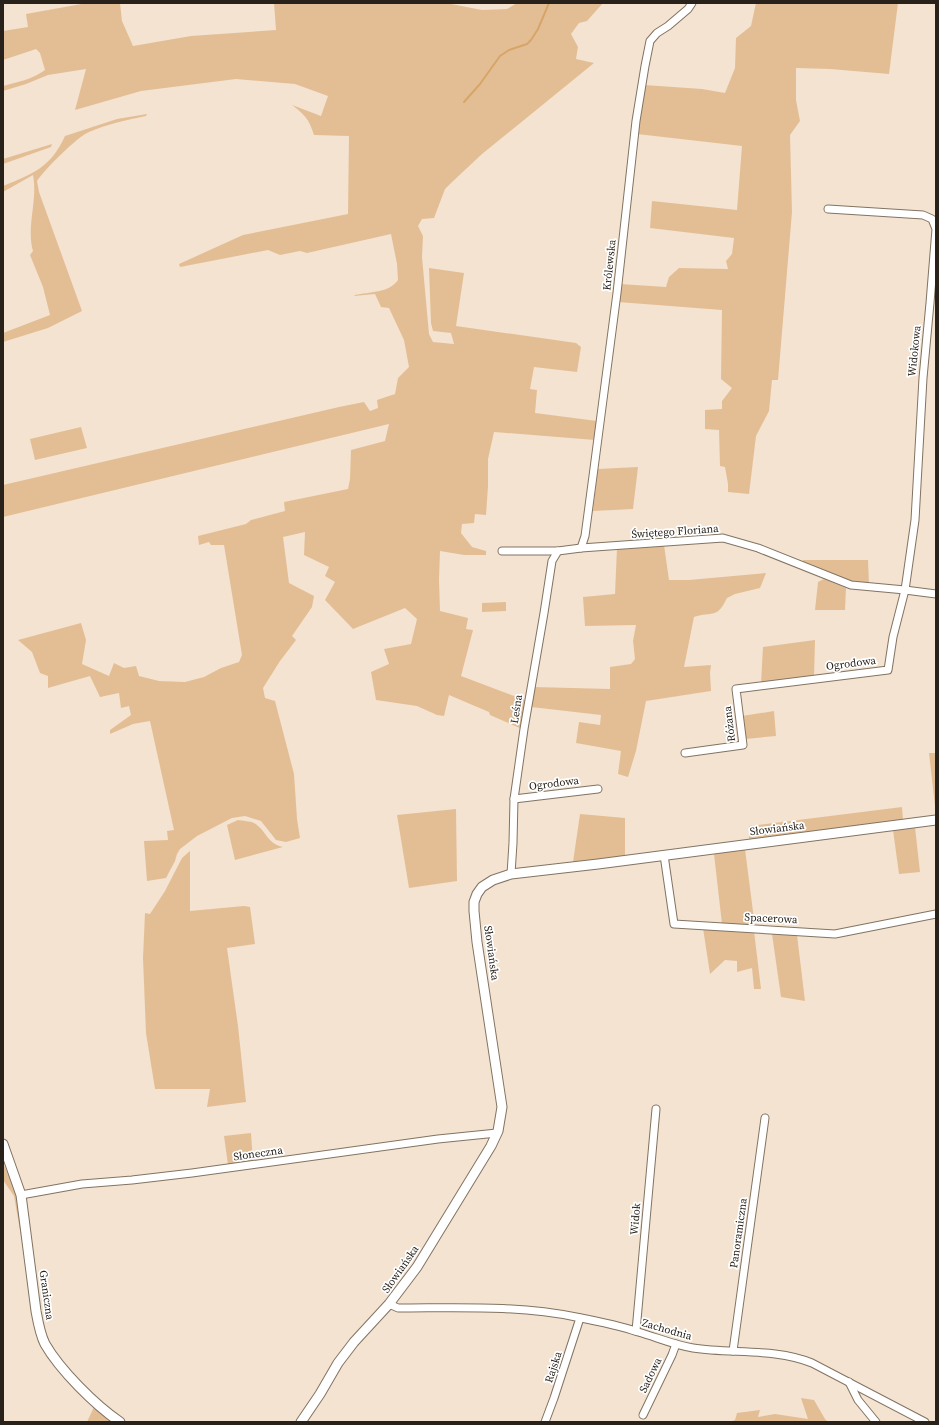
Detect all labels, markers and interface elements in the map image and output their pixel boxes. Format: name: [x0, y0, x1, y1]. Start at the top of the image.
street label: Królewska: [599, 238, 620, 291]
street label: Widokowa: [904, 324, 925, 377]
street label: Świętego Floriana: [631, 521, 720, 542]
street label: Ogrodowa: [825, 653, 877, 674]
street label: Leśna: [507, 693, 526, 725]
street label: Różana: [720, 705, 739, 743]
street label: Ogrodowa: [528, 773, 580, 794]
street label: Słowiańska: [749, 818, 806, 839]
street label: Spacerowa: [744, 910, 798, 927]
street label: Słowiańska: [480, 925, 503, 982]
street label: Słoneczna: [232, 1143, 284, 1164]
street label: Panoramiczna: [726, 1197, 751, 1269]
street label: Widok: [627, 1202, 644, 1236]
street label: Słowiańska: [378, 1242, 423, 1296]
street label: Graniczna: [36, 1269, 57, 1321]
street label: Zachodnia: [640, 1315, 694, 1344]
street label: Rajska: [541, 1349, 566, 1385]
street label: Sadowa: [636, 1355, 666, 1395]

